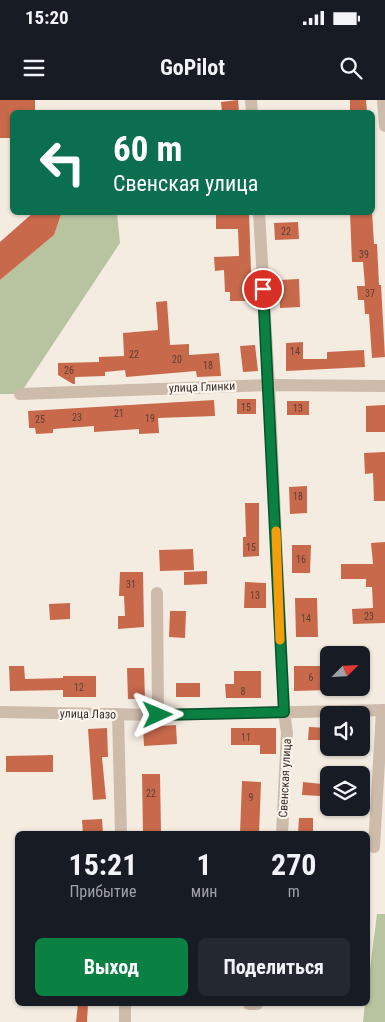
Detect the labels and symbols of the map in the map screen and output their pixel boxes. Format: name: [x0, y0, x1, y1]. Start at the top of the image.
house number: 22: [281, 226, 291, 237]
house number: 39: [359, 249, 369, 260]
pin: [242, 268, 284, 310]
house number: 37: [365, 288, 375, 299]
house number: 14: [290, 346, 300, 357]
house number: 22: [129, 349, 139, 360]
house number: 20: [172, 354, 182, 365]
house number: 18: [203, 360, 213, 371]
house number: 26: [64, 365, 74, 376]
street label: улица Глинки: [169, 379, 235, 395]
house number: 15: [241, 402, 251, 413]
house number: 13: [293, 403, 303, 414]
house number: 21: [114, 408, 124, 419]
house number: 23: [72, 412, 82, 423]
house number: 19: [145, 413, 155, 424]
house number: 25: [35, 414, 45, 425]
house number: 18: [293, 491, 303, 502]
house number: 15: [246, 542, 256, 553]
house number: 16: [296, 554, 306, 565]
house number: 31: [126, 579, 136, 590]
house number: 13: [250, 590, 260, 601]
house number: 23: [364, 611, 374, 622]
house number: 14: [301, 613, 311, 624]
north arrow: [320, 646, 370, 696]
house number: 6: [309, 672, 314, 683]
house number: 12: [74, 682, 84, 693]
house number: 8: [241, 686, 246, 697]
position arrow: [131, 688, 183, 740]
street label: улица Лазо: [60, 707, 116, 721]
house number: 11: [241, 732, 251, 743]
street label: Свенская улица: [276, 738, 294, 818]
house number: 22: [146, 788, 156, 799]
house number: 9: [249, 792, 254, 803]

